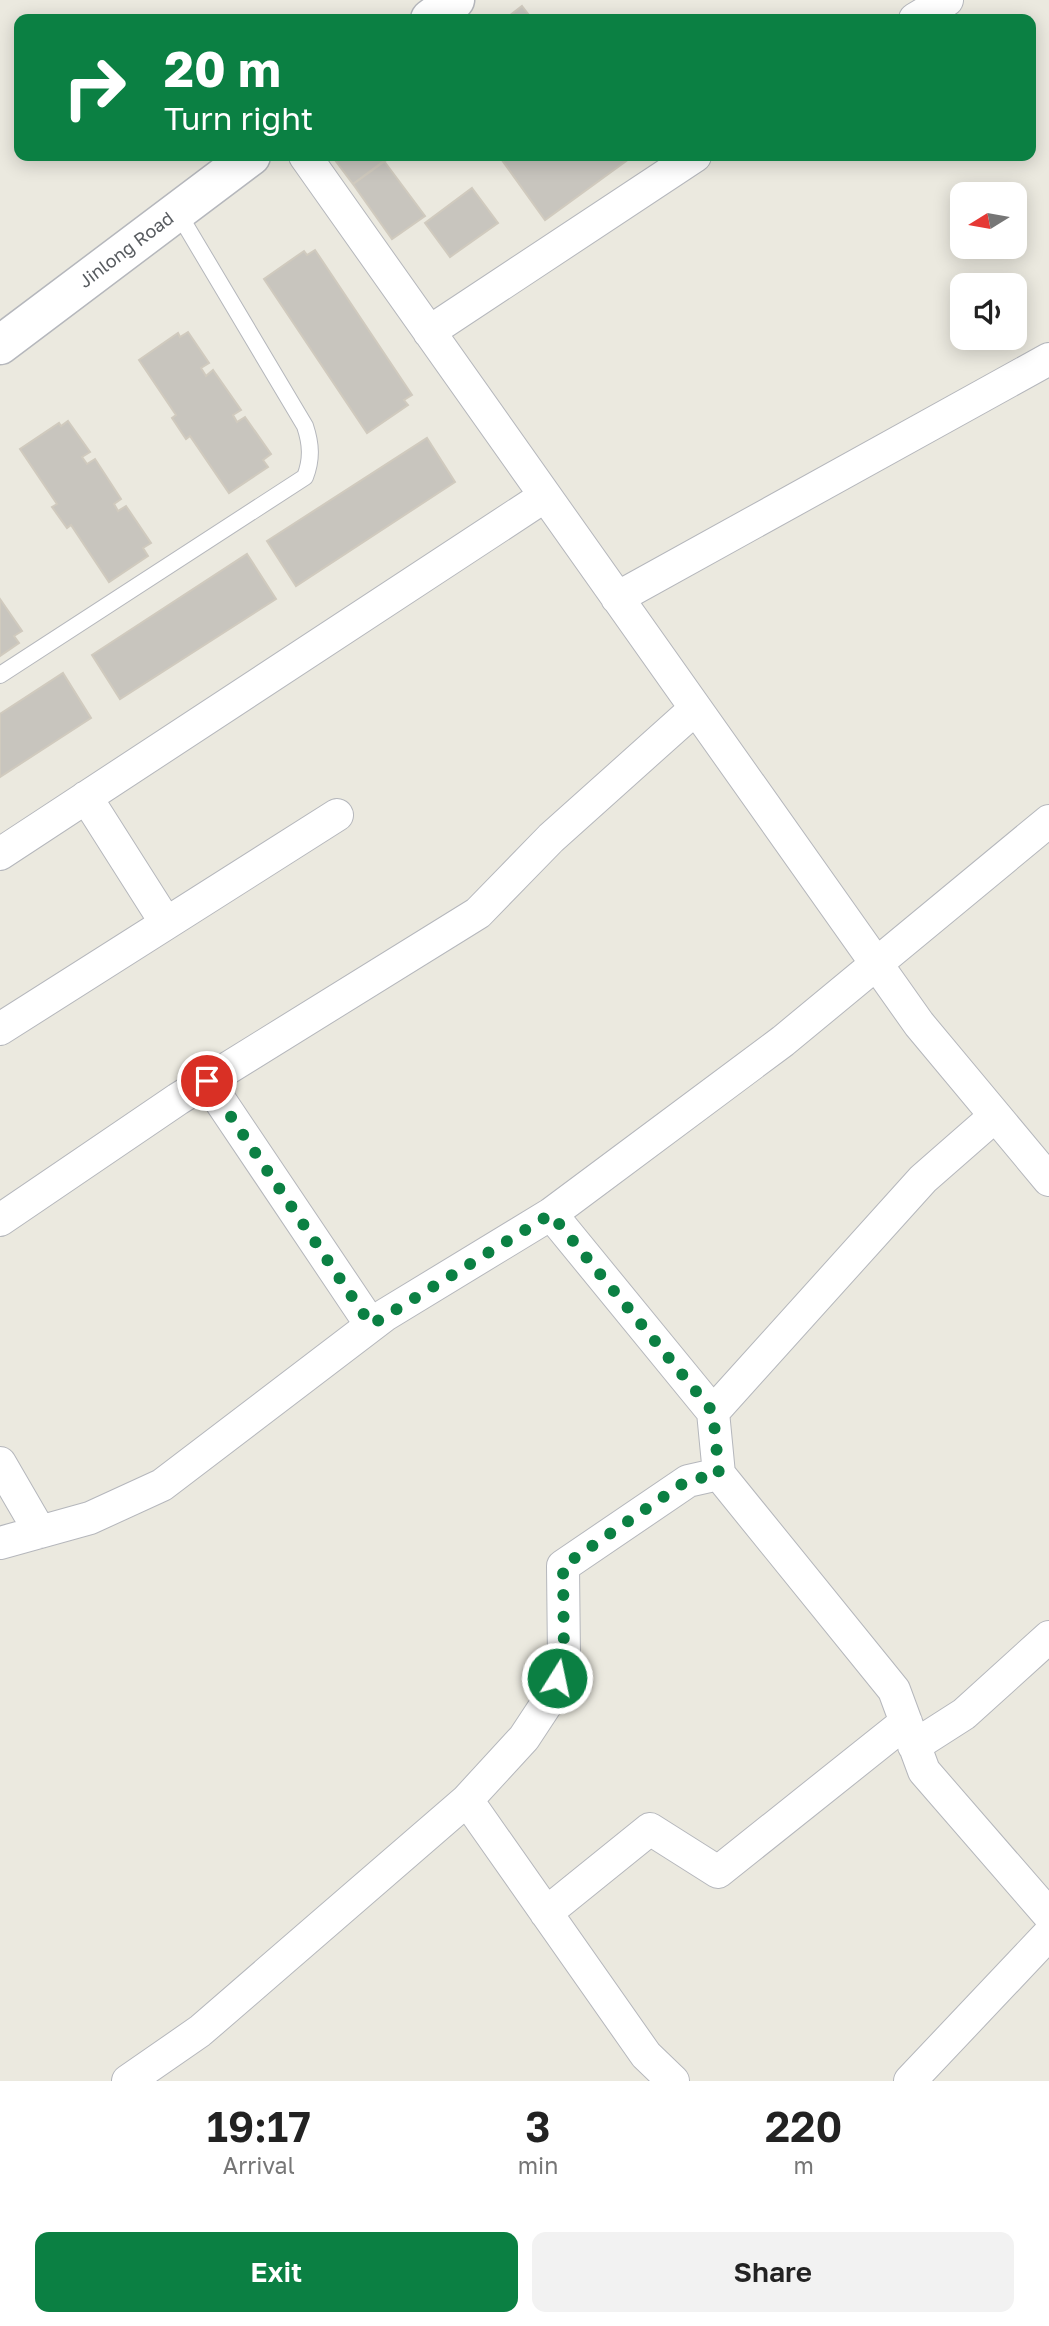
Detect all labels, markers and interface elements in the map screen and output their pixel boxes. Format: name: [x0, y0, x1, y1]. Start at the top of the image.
text: 20 m: [164, 39, 281, 98]
icon: right: [49, 42, 140, 133]
text: Turn right: [164, 99, 313, 137]
north arrow: [950, 182, 1027, 259]
map controls: [950, 182, 1027, 350]
street label: Jinlong Road: [74, 206, 177, 292]
button: sound: [950, 273, 1027, 350]
pin: [177, 1051, 237, 1111]
icon: arrive: [188, 1062, 226, 1100]
position arrow: [520, 1641, 594, 1715]
text: 19:17: [207, 2101, 311, 2151]
text: 3: [525, 2101, 551, 2151]
text: 220: [765, 2101, 842, 2151]
text: Arrival: [223, 2151, 295, 2179]
text: min: [518, 2151, 558, 2179]
text: m: [793, 2151, 814, 2179]
button: Exit: [35, 2232, 518, 2312]
button: Share: [532, 2232, 1014, 2312]

